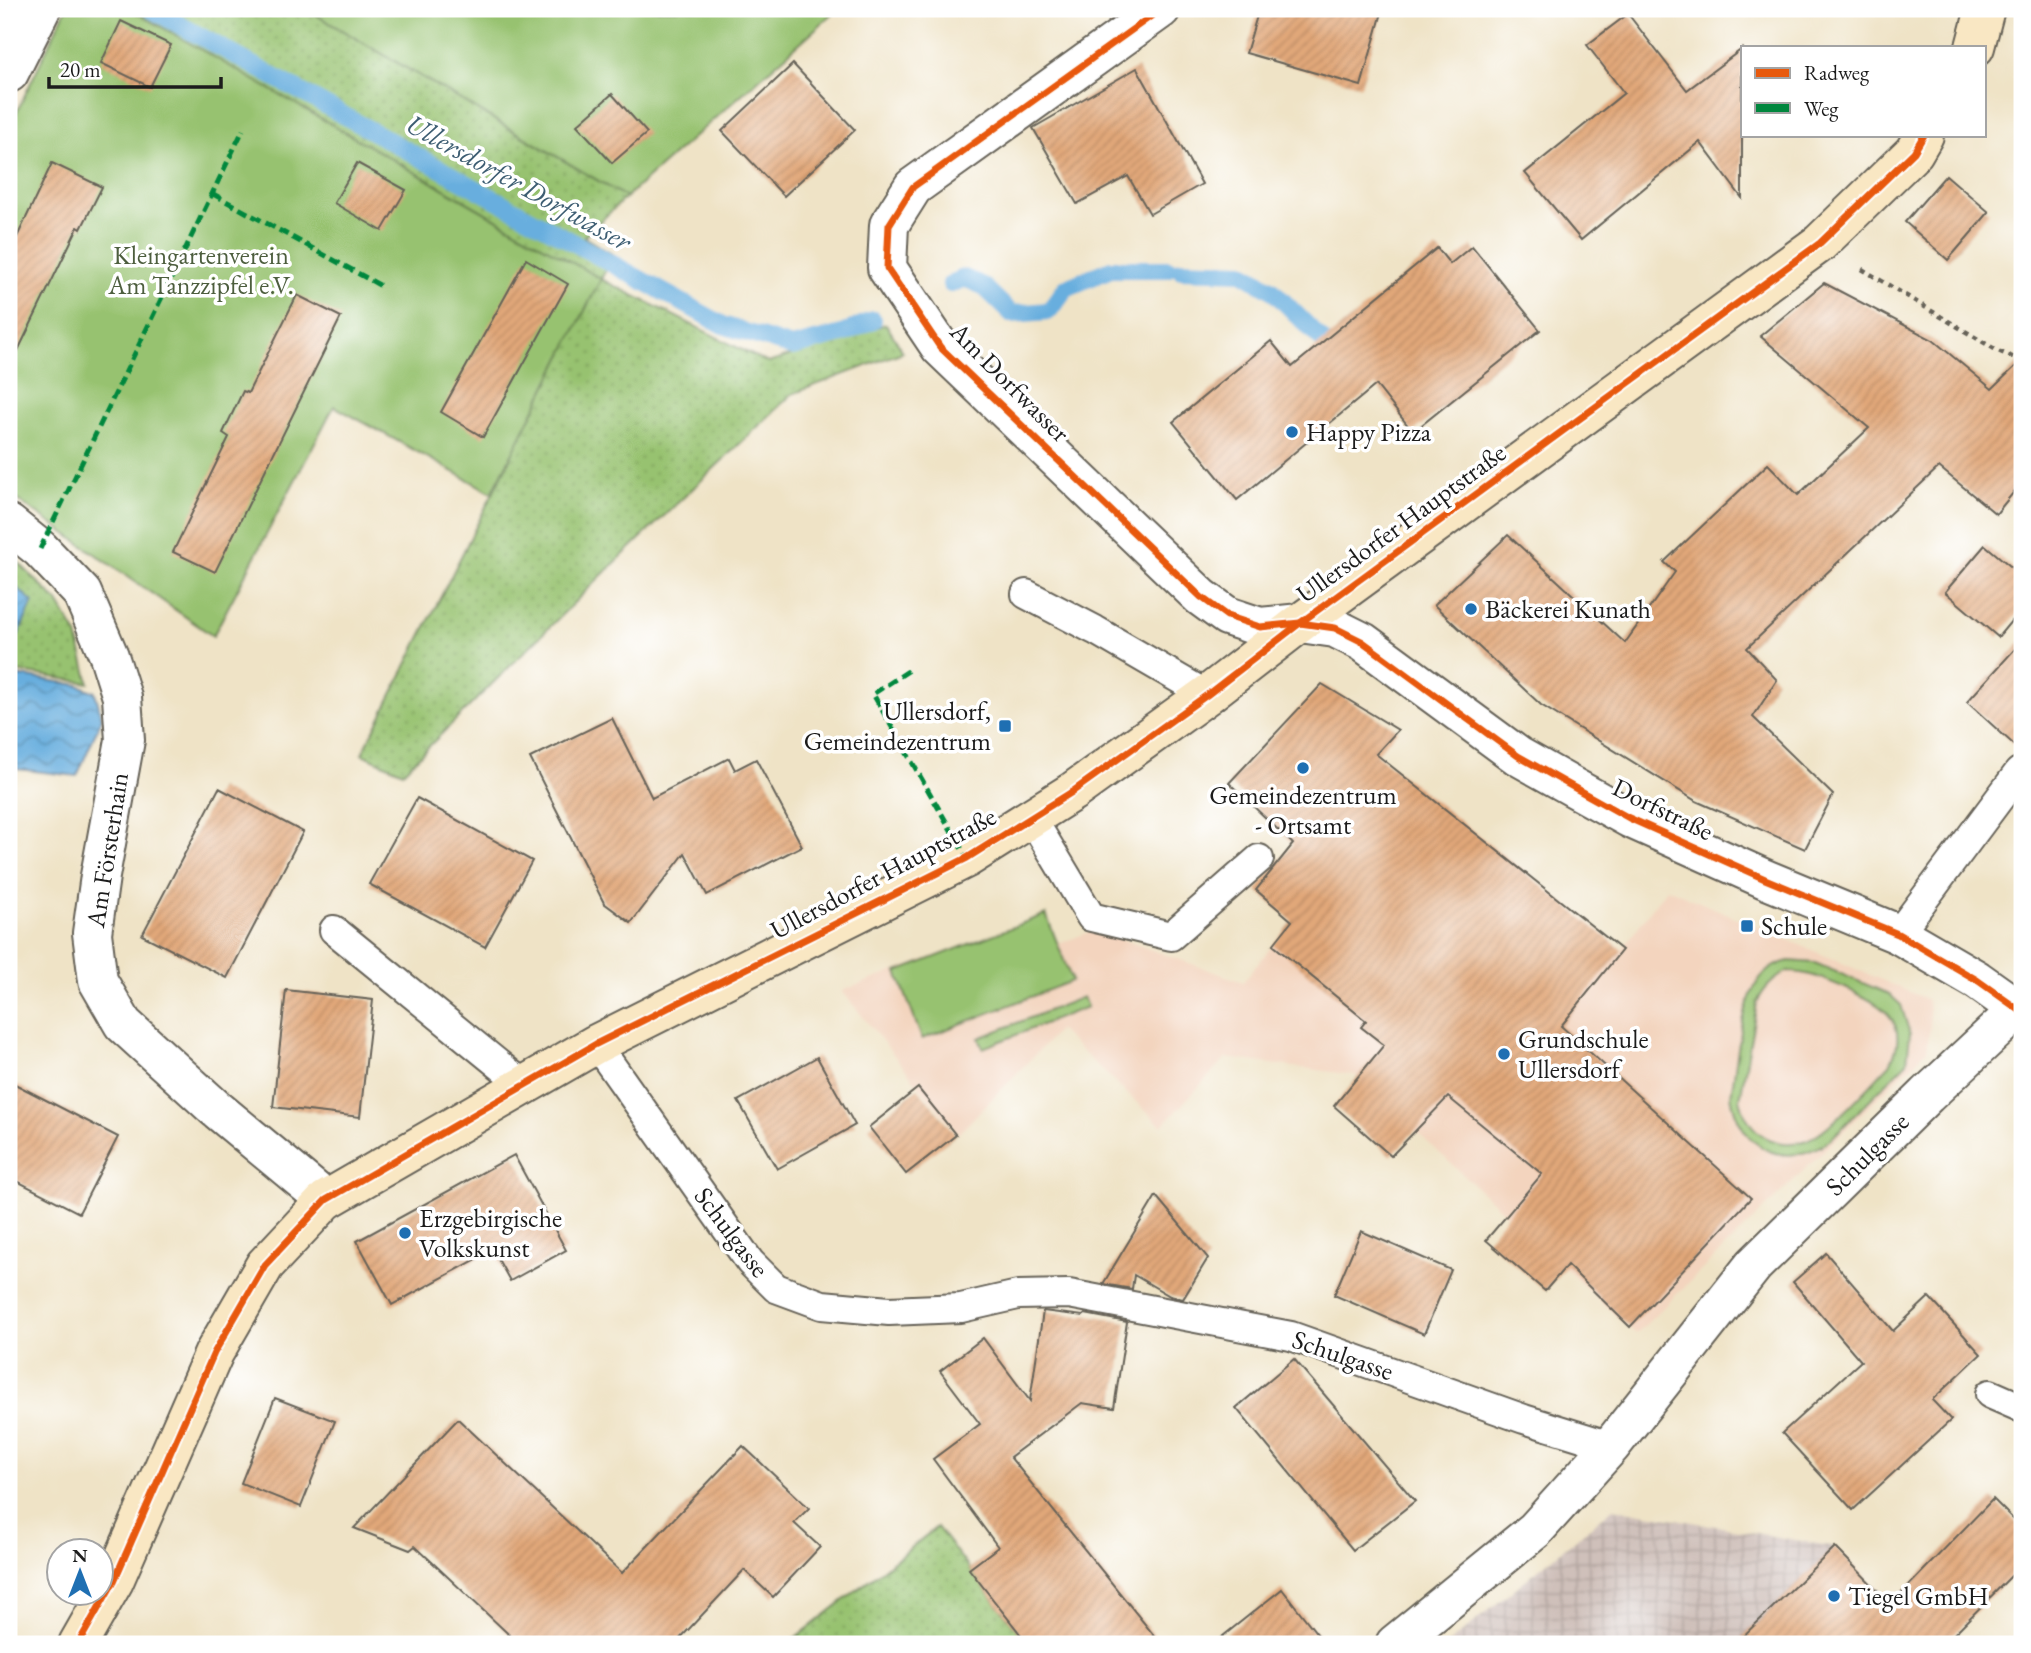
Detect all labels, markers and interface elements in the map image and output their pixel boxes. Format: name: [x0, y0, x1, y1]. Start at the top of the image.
scale bar: [49, 46, 220, 90]
legend: [1741, 46, 1986, 136]
text: 20 m: [60, 56, 101, 83]
text: Radweg: [1804, 59, 1870, 86]
text: Weg: [1804, 95, 1839, 122]
water label: Ullersdorfer Dorfwasser: [400, 105, 639, 259]
park label: Kleingartenverein Am Tanzzipfel e.V.: [107, 238, 294, 302]
street label: Am Dorfwasser: [942, 314, 1077, 449]
place label: Happy Pizza: [1306, 415, 1432, 449]
marker: Happy Pizza: [1284, 424, 1300, 440]
street label: Ullersdorfer Hauptstraße: [1290, 436, 1512, 610]
place label: Bäckerei Kunath: [1485, 592, 1651, 626]
marker: Bäckerei Kunath: [1463, 601, 1479, 617]
place label: Ullersdorf, Gemeindezentrum: [804, 694, 991, 758]
marker: Ullersdorf, Gemeindezentrum: [997, 718, 1013, 734]
marker: Gemeindezentrum - Ortsamt: [1295, 760, 1311, 776]
street label: Am Försterhain: [78, 770, 136, 931]
street label: Dorfstraße: [1607, 770, 1719, 848]
place label: Gemeindezentrum - Ortsamt: [1209, 778, 1397, 842]
street label: Ullersdorfer Hauptstraße: [764, 799, 1002, 947]
place label: Schule: [1761, 909, 1827, 943]
marker: Schule: [1739, 918, 1755, 934]
place label: Grundschule Ullersdorf: [1518, 1022, 1649, 1086]
marker: Grundschule Ullersdorf: [1496, 1046, 1512, 1062]
street label: Schulgasse: [1818, 1105, 1916, 1203]
street label: Schulgasse: [687, 1180, 777, 1284]
place label: Erzgebirgische Volkskunst: [419, 1201, 562, 1265]
marker: Erzgebirgische Volkskunst: [397, 1225, 413, 1241]
street label: Schulgasse: [1288, 1322, 1398, 1388]
north arrow: [46, 1538, 116, 1608]
text: N: [72, 1543, 88, 1568]
place label: Tiegel GmbH: [1848, 1579, 1988, 1613]
marker: Tiegel GmbH: [1826, 1588, 1842, 1604]

